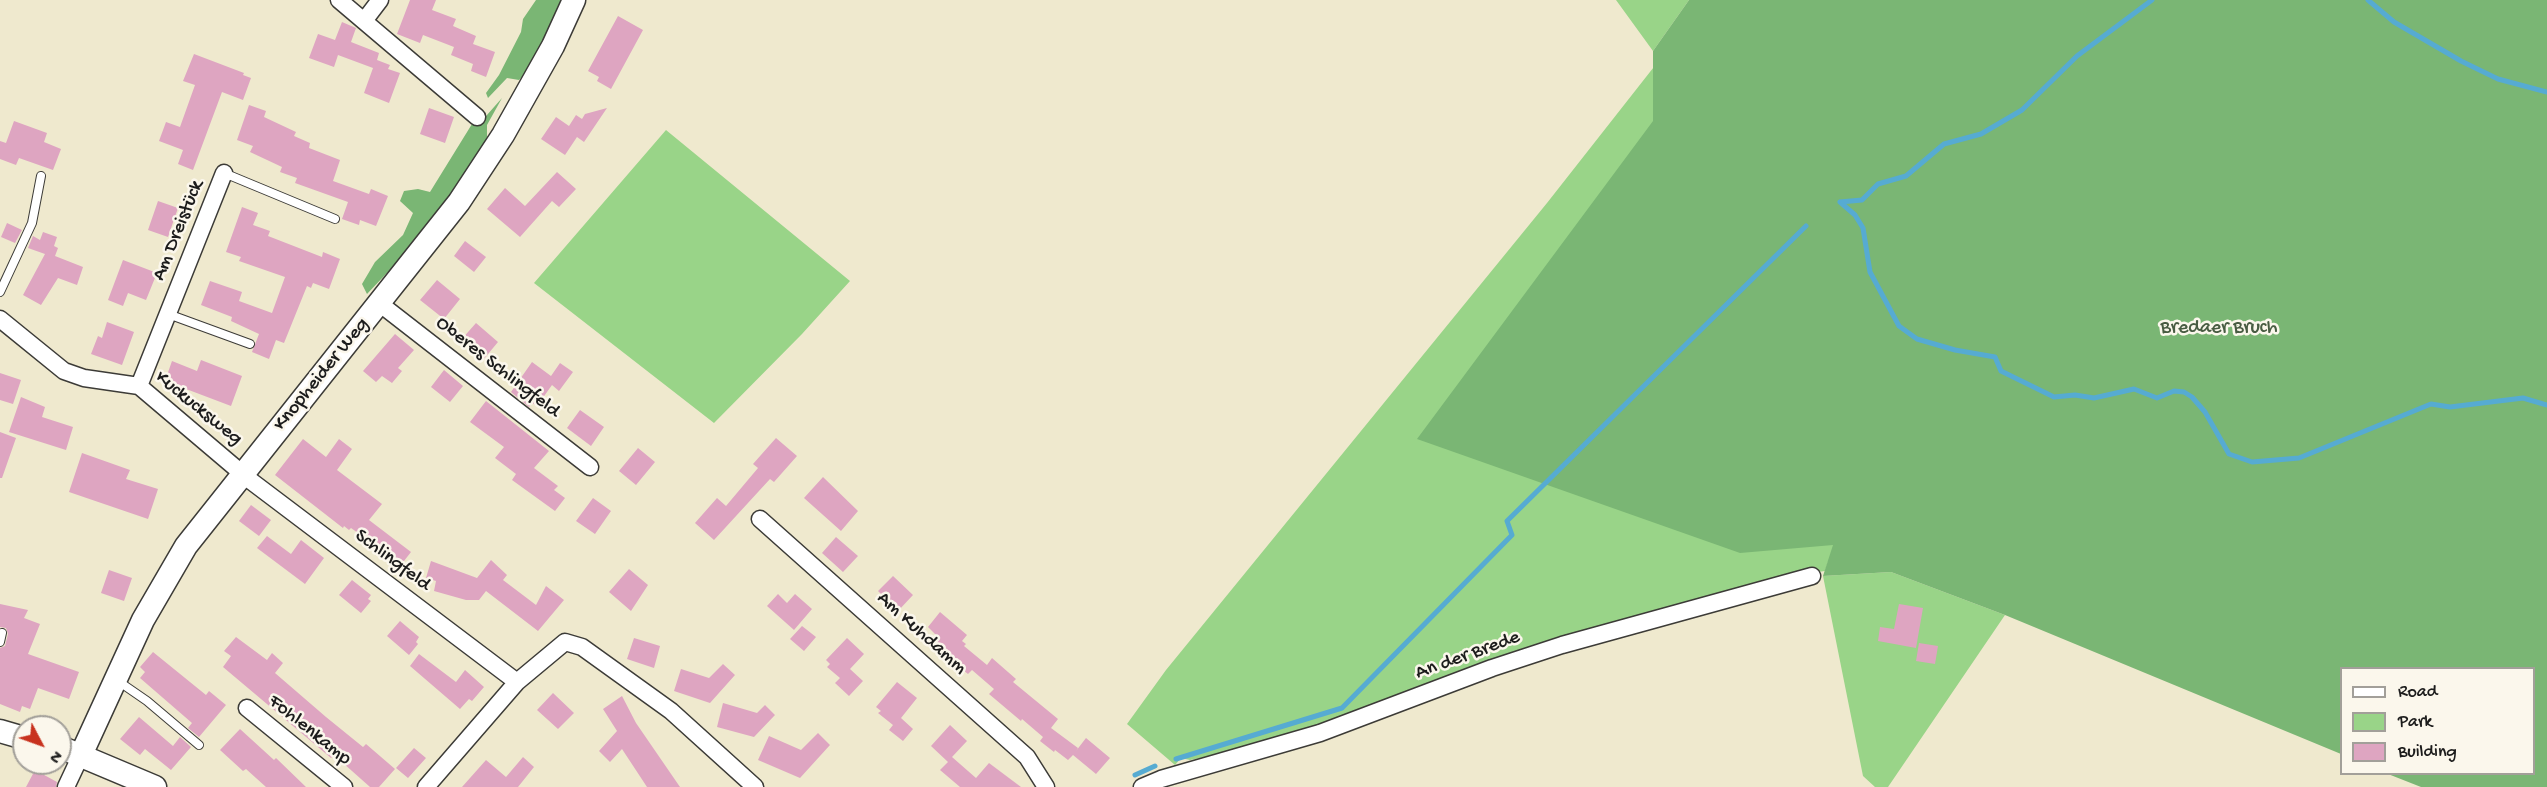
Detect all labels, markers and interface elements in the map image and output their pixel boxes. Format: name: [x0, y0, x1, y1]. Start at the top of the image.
street label: Am Dreistück: [148, 177, 210, 285]
street label: Oberes Schlingfeld: [430, 312, 564, 424]
street label: Knopheider Weg: [269, 314, 375, 436]
park label: Bredaer Bruch: [2161, 317, 2277, 341]
street label: Kuckucksweg: [149, 366, 247, 452]
street label: Schlingfeld: [349, 525, 435, 597]
street label: Am Kuhdamm: [871, 587, 971, 681]
street label: An der Brede: [1412, 626, 1524, 686]
legend: [2340, 667, 2535, 775]
text: Road: [2398, 682, 2437, 703]
street label: Fohlenkamp: [263, 690, 355, 772]
text: Park: [2398, 712, 2432, 733]
north arrow: [12, 715, 72, 775]
text: Building: [2398, 742, 2457, 763]
text: N: [44, 746, 65, 766]

